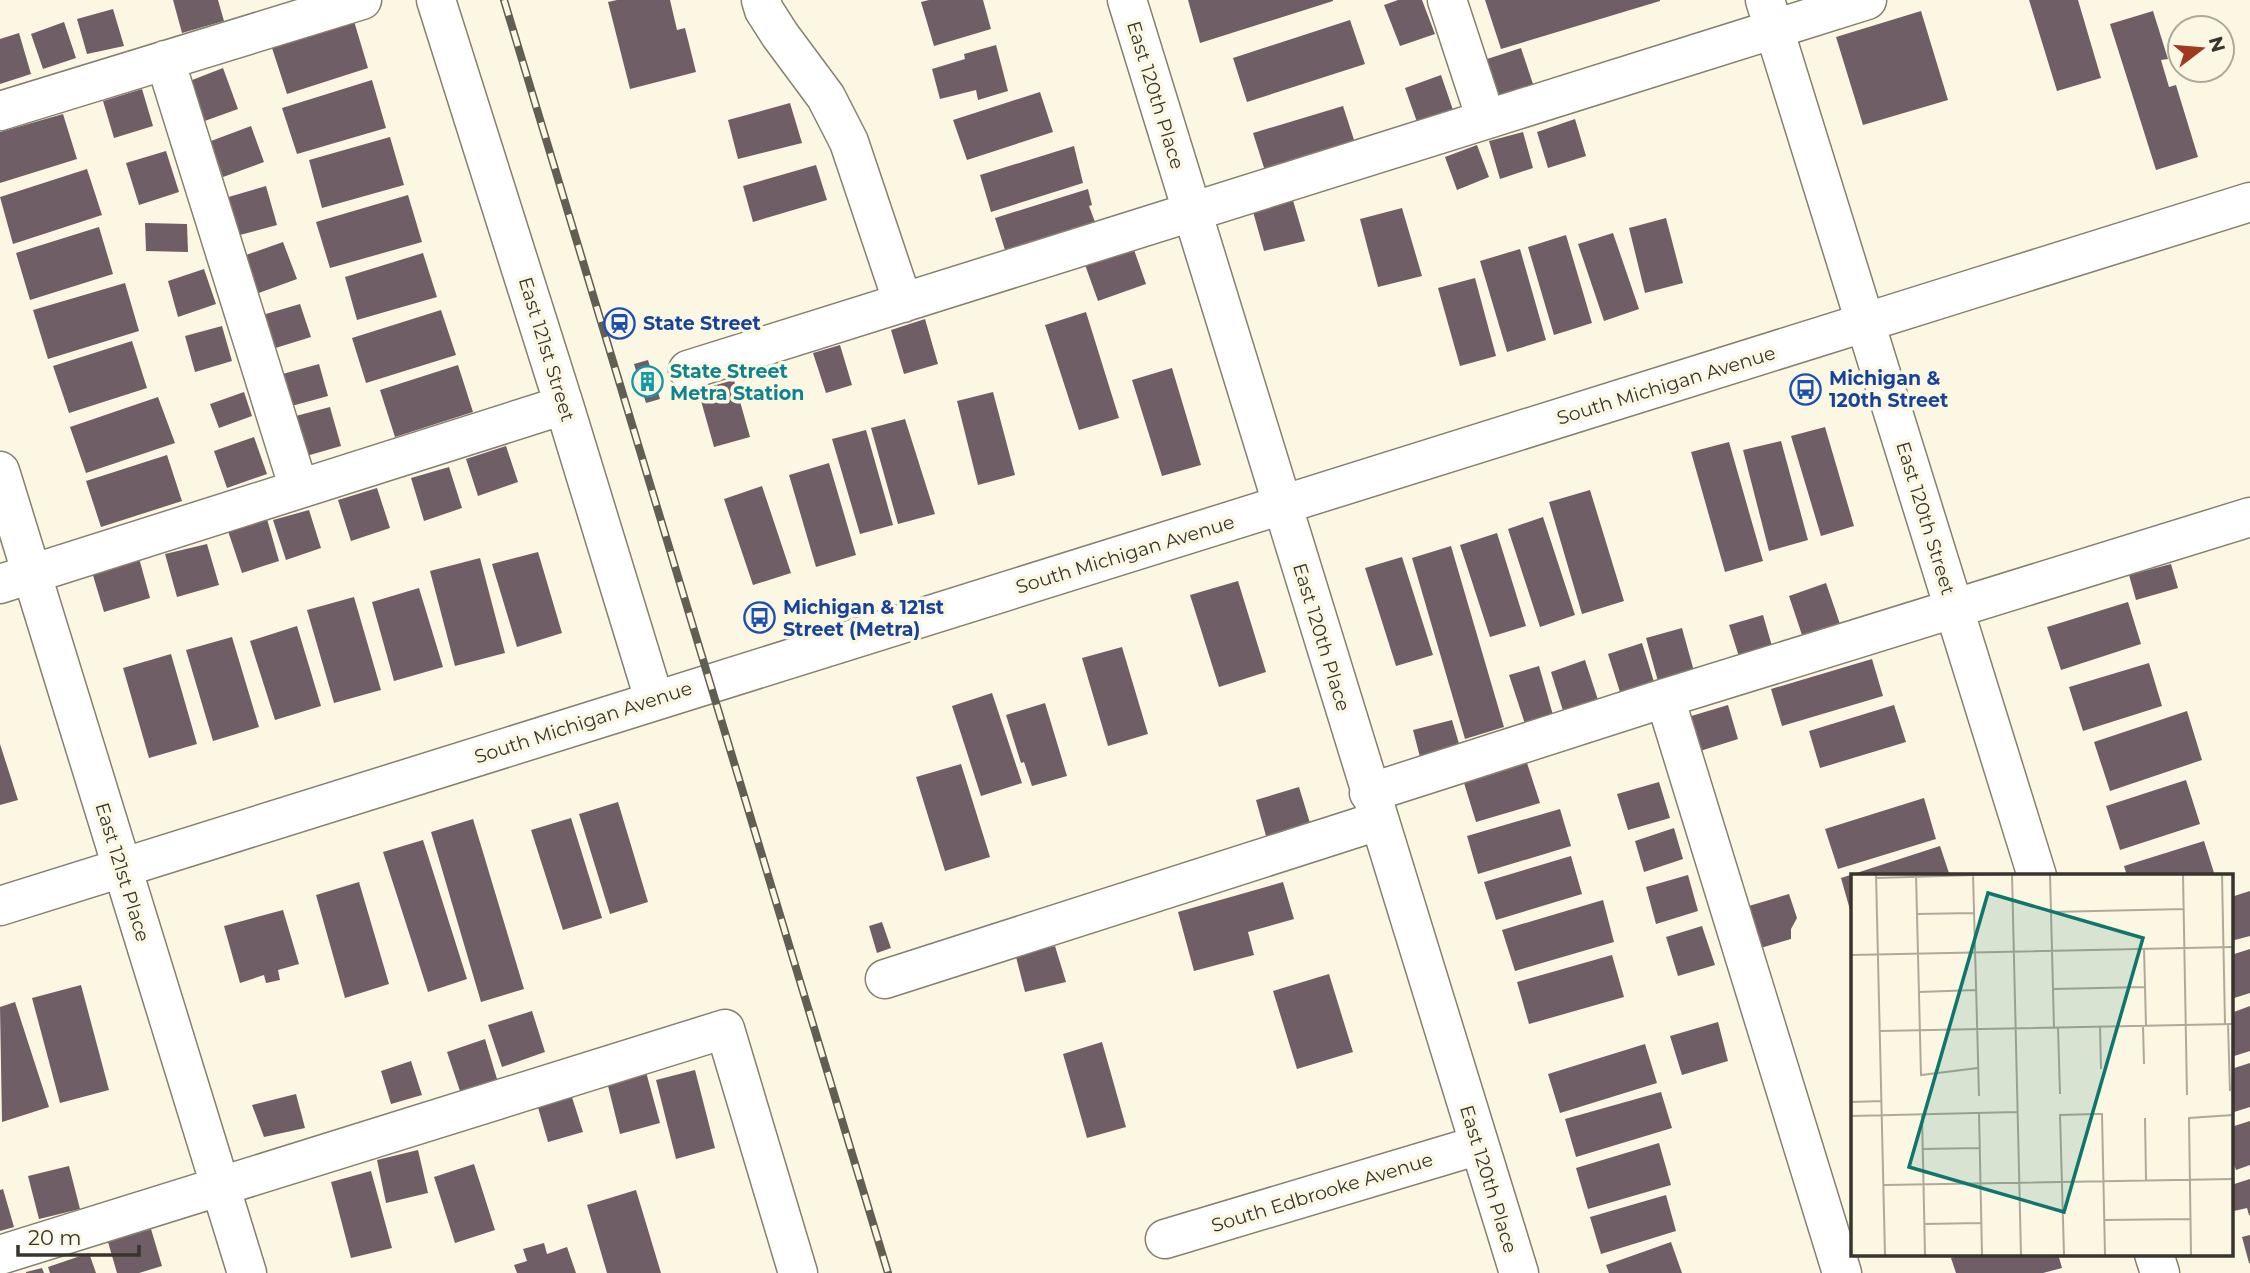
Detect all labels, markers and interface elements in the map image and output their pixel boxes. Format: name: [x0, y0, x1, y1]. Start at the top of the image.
north arrow: [2166, 14, 2236, 84]
street label: East 120th Place: [1122, 18, 1189, 172]
text: N: [2204, 34, 2230, 55]
street label: East 121st Street: [514, 274, 579, 424]
station icon: State Street: [603, 306, 637, 340]
place label: State Street: [643, 312, 761, 335]
street label: South Michigan Avenue: [1554, 341, 1778, 430]
place label: State Street Metra Station: [670, 360, 804, 405]
building icon: State Street Metra Station: [630, 365, 664, 399]
place label: Michigan & 120th Street: [1829, 367, 1948, 412]
bus stop icon: Michigan & 120th Street: [1789, 372, 1823, 406]
street label: East 120th Street: [1891, 439, 1960, 598]
street label: South Michigan Avenue: [1013, 510, 1237, 599]
street label: East 120th Place: [1288, 560, 1355, 714]
place label: Michigan & 121st Street (Metra): [783, 596, 944, 641]
bus stop icon: Michigan & 121st Street (Metra): [743, 601, 777, 635]
street label: South Michigan Avenue: [471, 676, 695, 769]
street label: East 121st Place: [90, 800, 155, 944]
inset map: [1851, 874, 2232, 1256]
street label: East 120th Place: [1455, 1102, 1522, 1256]
street label: South Edbrooke Avenue: [1209, 1148, 1436, 1237]
scale bar: [18, 1214, 138, 1258]
text: 20 m: [28, 1225, 82, 1250]

